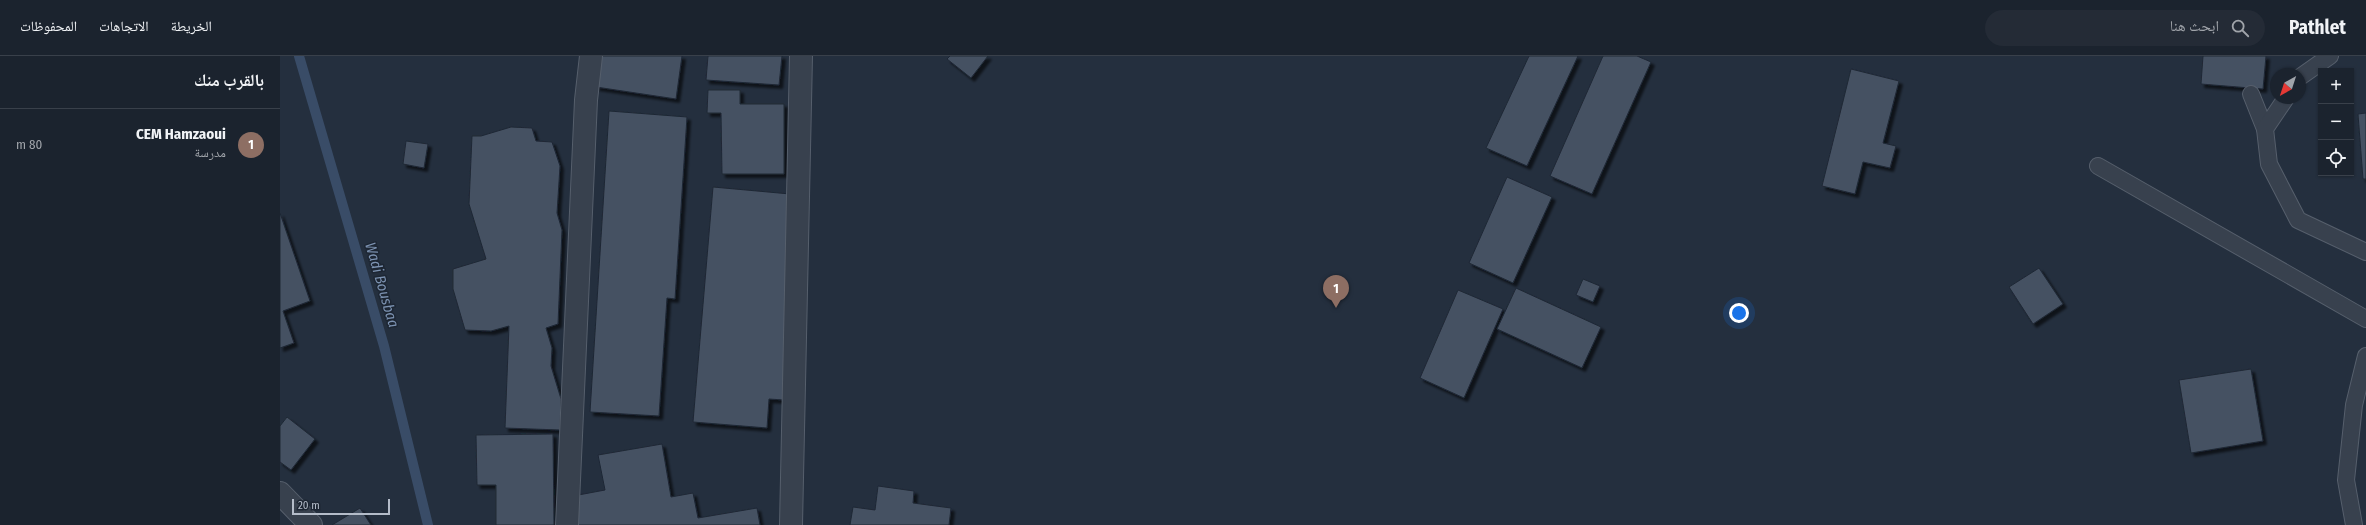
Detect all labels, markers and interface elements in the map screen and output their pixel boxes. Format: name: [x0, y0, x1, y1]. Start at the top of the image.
search box: [1985, 10, 2265, 46]
text: Pathlet: [2289, 16, 2346, 39]
text: ابحث هنا: [2170, 17, 2219, 35]
icon: search: [2229, 17, 2251, 39]
text: المحفوظات: [20, 18, 77, 35]
text: الاتجاهات: [99, 18, 149, 35]
text: الخريطة: [171, 18, 212, 35]
north arrow: [2270, 68, 2306, 104]
map controls: [2318, 68, 2354, 176]
button: +: [2318, 68, 2354, 104]
text: بالقرب منك: [194, 70, 264, 91]
button: −: [2318, 104, 2354, 140]
text: CEM Hamzaoui: [136, 125, 226, 143]
text: 80 m: [16, 137, 42, 152]
text: 1: [248, 137, 254, 152]
button: locate: [2318, 140, 2354, 176]
text: مدرسة: [194, 145, 226, 160]
water label: Wadi Bousbaa: [361, 240, 403, 330]
pin: 1: [1323, 275, 1349, 308]
your location: [1729, 303, 1749, 323]
scale bar: [292, 497, 390, 516]
text: 20 m: [298, 499, 320, 512]

